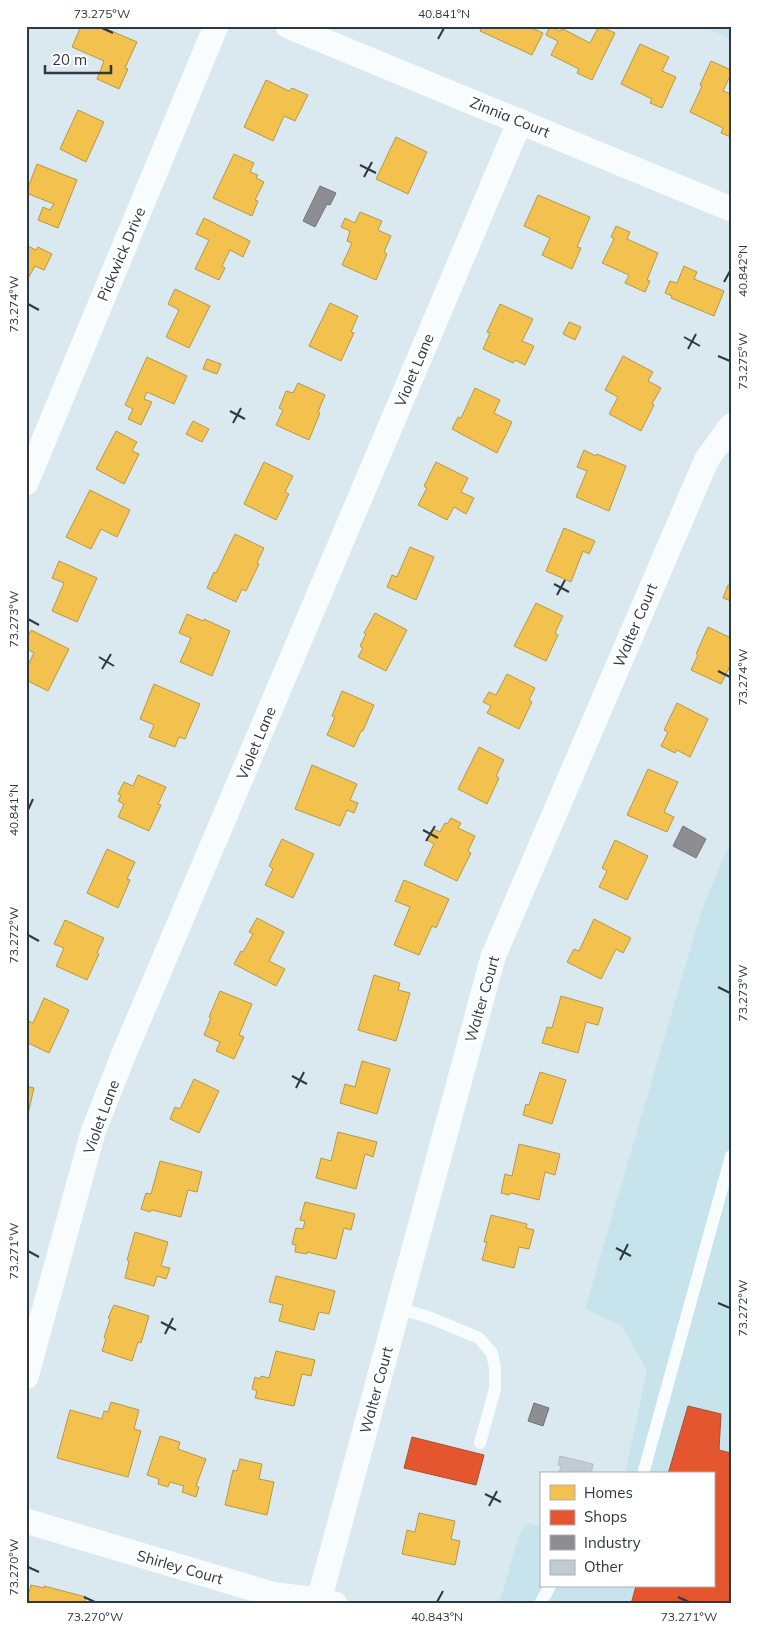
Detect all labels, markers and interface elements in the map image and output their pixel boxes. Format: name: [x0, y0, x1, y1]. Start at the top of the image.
text: 73.275°W: [74, 6, 130, 21]
text: 40.841°N: [418, 6, 470, 21]
scale bar: [45, 42, 111, 74]
text: 20 m: [52, 50, 87, 69]
street label: Zinnia Court: [467, 92, 553, 142]
street label: Pickwick Drive: [93, 204, 149, 304]
text: 40.842°N: [735, 245, 750, 297]
text: 73.274°W: [6, 276, 21, 332]
street label: Violet Lane: [390, 331, 438, 409]
text: 73.275°W: [735, 333, 750, 389]
street label: Walter Court: [609, 580, 661, 670]
text: 73.273°W: [6, 591, 21, 647]
text: 73.274°W: [735, 649, 750, 705]
street label: Violet Lane: [232, 704, 280, 782]
text: 40.841°N: [6, 784, 21, 836]
text: 73.272°W: [6, 907, 21, 963]
street label: Walter Court: [461, 954, 503, 1044]
text: 73.273°W: [735, 965, 750, 1021]
street label: Violet Lane: [79, 1077, 123, 1157]
text: 73.271°W: [6, 1223, 21, 1279]
text: 73.272°W: [735, 1280, 750, 1336]
street label: Walter Court: [355, 1344, 397, 1436]
legend: [540, 1472, 714, 1588]
text: Homes: [584, 1483, 633, 1502]
text: Shops: [584, 1507, 627, 1526]
text: Industry: [584, 1533, 641, 1552]
text: 73.270°W: [6, 1539, 21, 1595]
street label: Shirley Court: [135, 1546, 225, 1588]
text: Other: [584, 1557, 624, 1576]
text: 73.270°W: [67, 1609, 123, 1624]
text: 40.843°N: [411, 1609, 463, 1624]
text: 73.271°W: [661, 1609, 717, 1624]

